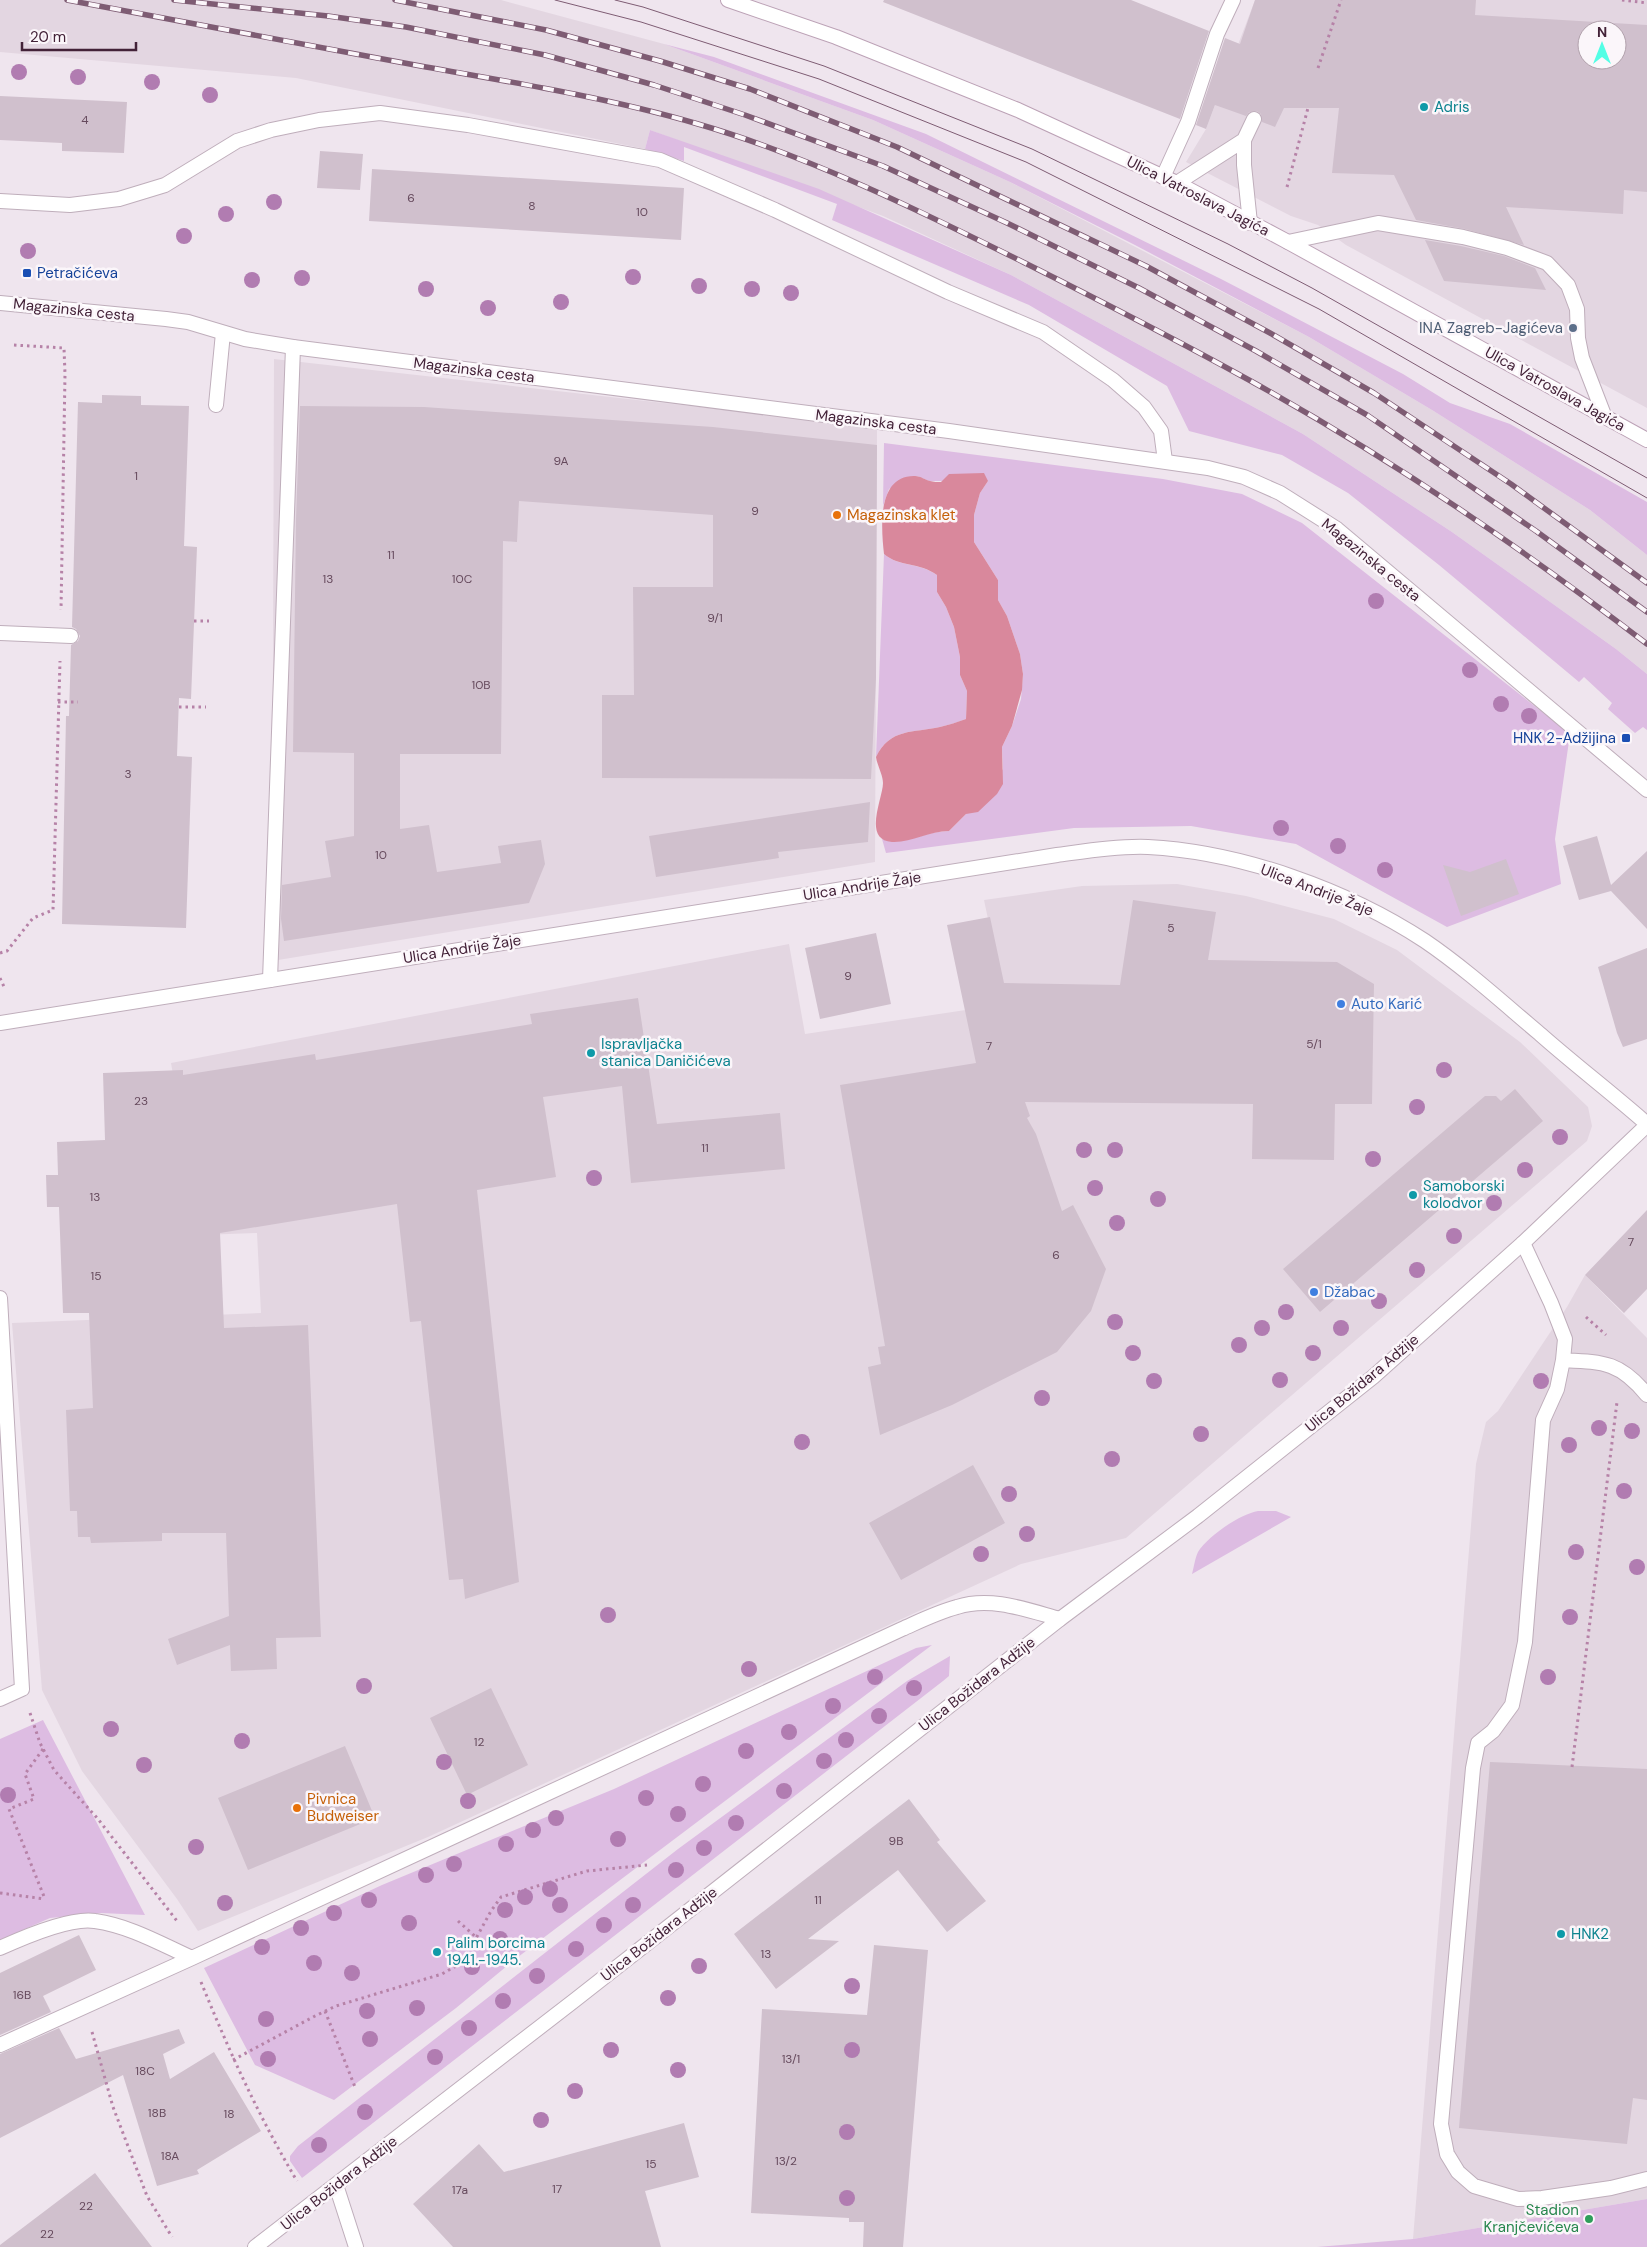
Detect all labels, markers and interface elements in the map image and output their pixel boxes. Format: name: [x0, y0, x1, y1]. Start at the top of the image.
scale bar: [22, 20, 136, 52]
north arrow: [1577, 20, 1627, 70]
text: N: [1597, 23, 1607, 41]
text: 20 m: [30, 27, 66, 47]
place label: Adris: [1434, 97, 1470, 117]
marker: Adris: [1418, 101, 1430, 113]
house number: 4: [81, 112, 89, 128]
street label: Ulica Vatroslava Jagića: [1123, 151, 1273, 241]
house number: 6: [407, 190, 415, 206]
house number: 8: [528, 198, 536, 214]
house number: 10: [636, 204, 648, 220]
place label: Petračićeva: [37, 263, 118, 283]
marker: Petračićeva: [21, 267, 33, 279]
street label: Magazinska cesta: [12, 294, 136, 326]
place label: INA Zagreb-Jagićeva: [1419, 318, 1563, 338]
marker: INA Zagreb-Jagićeva: [1567, 322, 1579, 334]
street label: Ulica Vatroslava Jagića: [1481, 342, 1629, 436]
street label: Magazinska cesta: [412, 353, 536, 387]
street label: Magazinska cesta: [814, 405, 938, 439]
house number: 9A: [554, 453, 568, 469]
house number: 1: [134, 468, 138, 484]
house number: 9: [751, 503, 759, 519]
place label: Magazinska klet: [847, 505, 956, 525]
marker: Magazinska klet: [831, 509, 843, 521]
street label: Magazinska cesta: [1317, 514, 1425, 606]
house number: 11: [387, 547, 395, 563]
house number: 13: [323, 571, 333, 587]
house number: 10C: [452, 571, 473, 587]
house number: 9/1: [707, 610, 723, 626]
house number: 10B: [471, 677, 491, 693]
place label: HNK 2-Adžijina: [1513, 728, 1616, 748]
marker: HNK 2-Adžijina: [1620, 732, 1632, 744]
house number: 3: [124, 766, 132, 782]
house number: 10: [375, 847, 387, 863]
street label: Ulica Andrije Žaje: [1258, 859, 1376, 921]
street label: Ulica Andrije Žaje: [802, 867, 922, 905]
house number: 5: [1167, 920, 1175, 936]
street label: Ulica Andrije Žaje: [402, 930, 522, 968]
house number: 9: [844, 968, 852, 984]
place label: Auto Karić: [1351, 994, 1422, 1014]
marker: Auto Karić: [1335, 998, 1347, 1010]
place label: Ispravljačka stanica Daničićeva: [601, 1034, 731, 1071]
house number: 5/1: [1306, 1036, 1322, 1052]
house number: 7: [986, 1038, 992, 1054]
marker: Ispravljačka stanica Daničićeva: [585, 1047, 597, 1059]
house number: 23: [134, 1093, 148, 1109]
house number: 11: [701, 1140, 709, 1156]
place label: Samoborski kolodvor: [1423, 1176, 1505, 1213]
house number: 13: [90, 1189, 100, 1205]
marker: Samoborski kolodvor: [1407, 1189, 1419, 1201]
house number: 7: [1628, 1234, 1634, 1250]
house number: 6: [1052, 1247, 1060, 1263]
house number: 15: [90, 1268, 102, 1284]
place label: Džabac: [1324, 1282, 1375, 1302]
marker: Džabac: [1308, 1286, 1320, 1298]
street label: Ulica Božidara Adžije: [1301, 1329, 1423, 1437]
street label: Ulica Božidara Adžije: [915, 1632, 1039, 1736]
house number: 12: [474, 1734, 484, 1750]
place label: Pivnica Budweiser: [307, 1789, 379, 1826]
marker: Pivnica Budweiser: [291, 1802, 303, 1814]
house number: 9B: [889, 1833, 903, 1849]
street label: Ulica Božidara Adžije: [597, 1882, 721, 1986]
house number: 11: [814, 1892, 822, 1908]
place label: HNK2: [1571, 1924, 1609, 1944]
marker: HNK2: [1555, 1928, 1567, 1940]
place label: Palim borcima 1941.-1945.: [447, 1933, 545, 1970]
marker: Palim borcima 1941.-1945.: [431, 1946, 443, 1958]
house number: 13: [761, 1946, 771, 1962]
house number: 16B: [13, 1987, 31, 2003]
house number: 13/1: [782, 2051, 800, 2067]
house number: 18C: [135, 2063, 155, 2079]
house number: 18B: [148, 2105, 166, 2121]
house number: 18: [223, 2106, 235, 2122]
street label: Ulica Božidara Adžije: [277, 2131, 401, 2235]
house number: 18A: [161, 2148, 179, 2164]
house number: 13/2: [775, 2153, 797, 2169]
house number: 15: [645, 2156, 657, 2172]
house number: 17: [552, 2181, 562, 2197]
house number: 17a: [452, 2182, 468, 2198]
house number: 22: [79, 2198, 93, 2214]
place label: Stadion Kranjčevićeva: [1483, 2200, 1579, 2237]
marker: Stadion Kranjčevićeva: [1583, 2213, 1595, 2225]
house number: 22: [40, 2226, 54, 2242]

